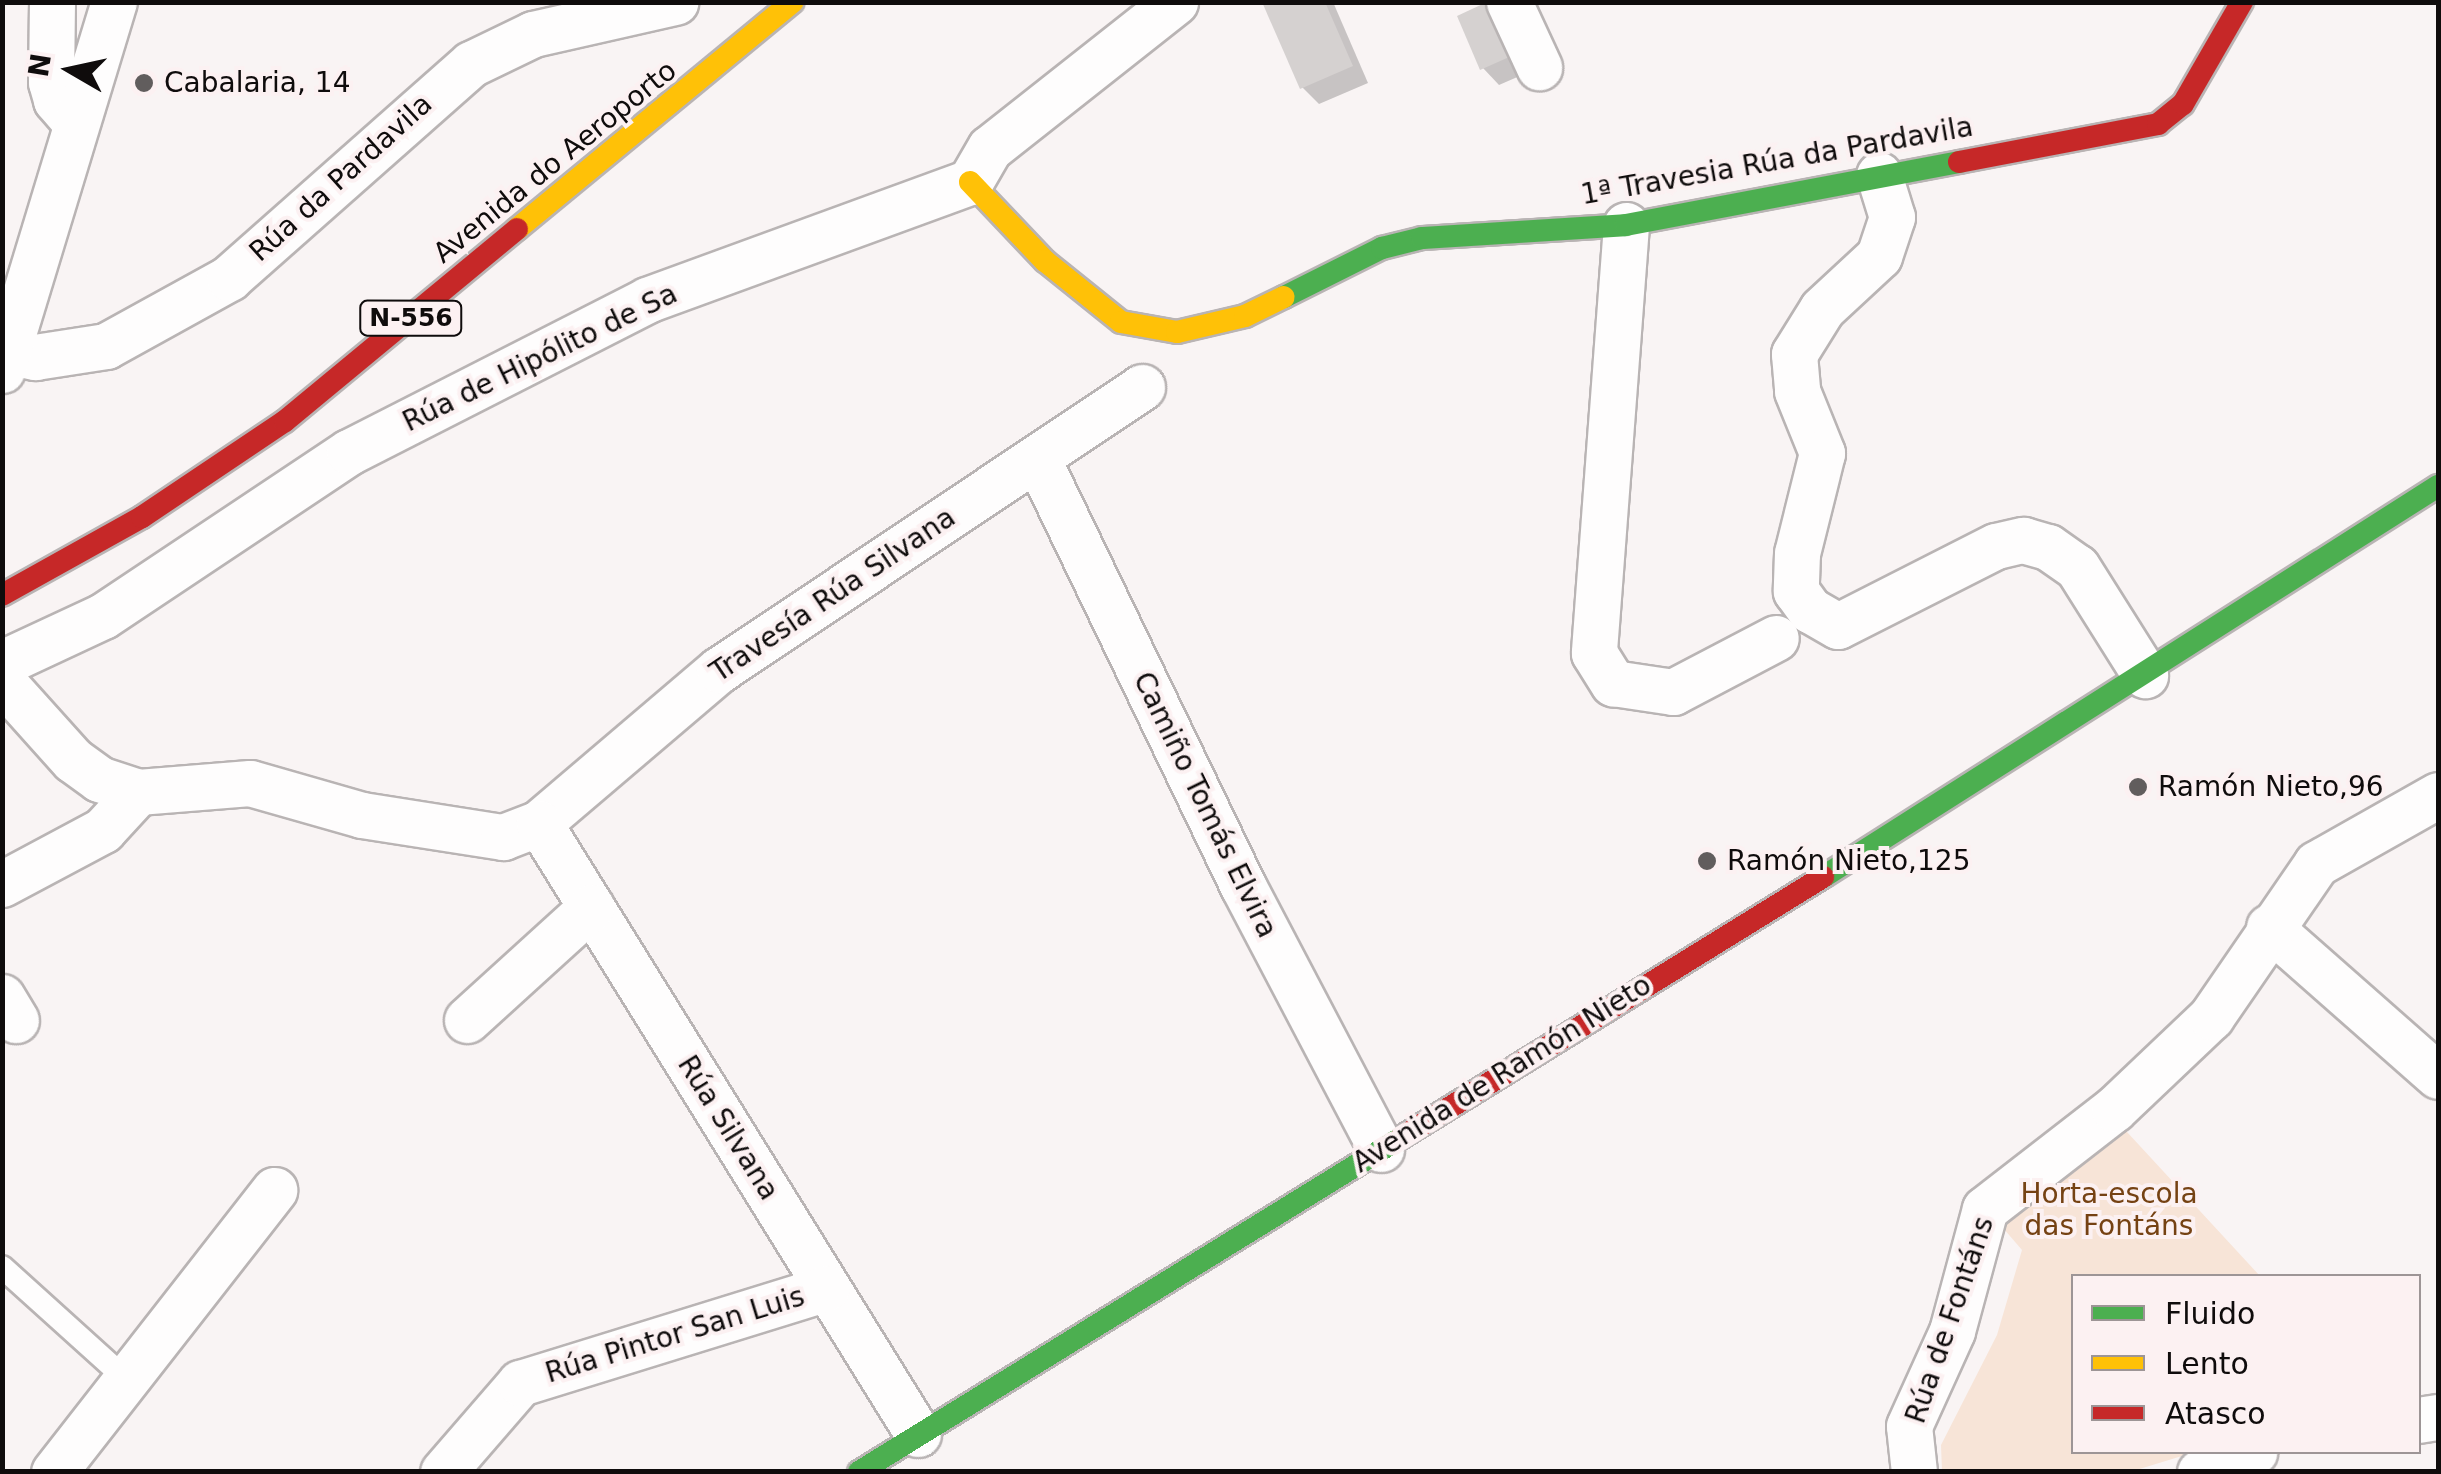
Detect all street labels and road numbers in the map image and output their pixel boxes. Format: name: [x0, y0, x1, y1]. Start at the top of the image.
street label: Avenida do Aeroporto: [427, 54, 683, 270]
street label: Rúa da Pardavila: [243, 87, 439, 269]
street label: 1ª Travesia Rúa da Pardavila: [1578, 110, 1976, 212]
street label: Rúa de Hipólito de Sa: [397, 277, 683, 439]
road number: N-556: [358, 298, 464, 338]
street label: Travesía Rúa Silvana: [704, 501, 962, 689]
street label: Camiño Tomás Elvira: [1126, 667, 1284, 943]
street label: Avenida de Ramón Nieto: [1347, 968, 1657, 1180]
street label: Rúa Silvana: [670, 1050, 786, 1206]
street label: Rúa de Fontáns: [1899, 1212, 2001, 1428]
street label: Rúa Pintor San Luis: [541, 1280, 809, 1390]

